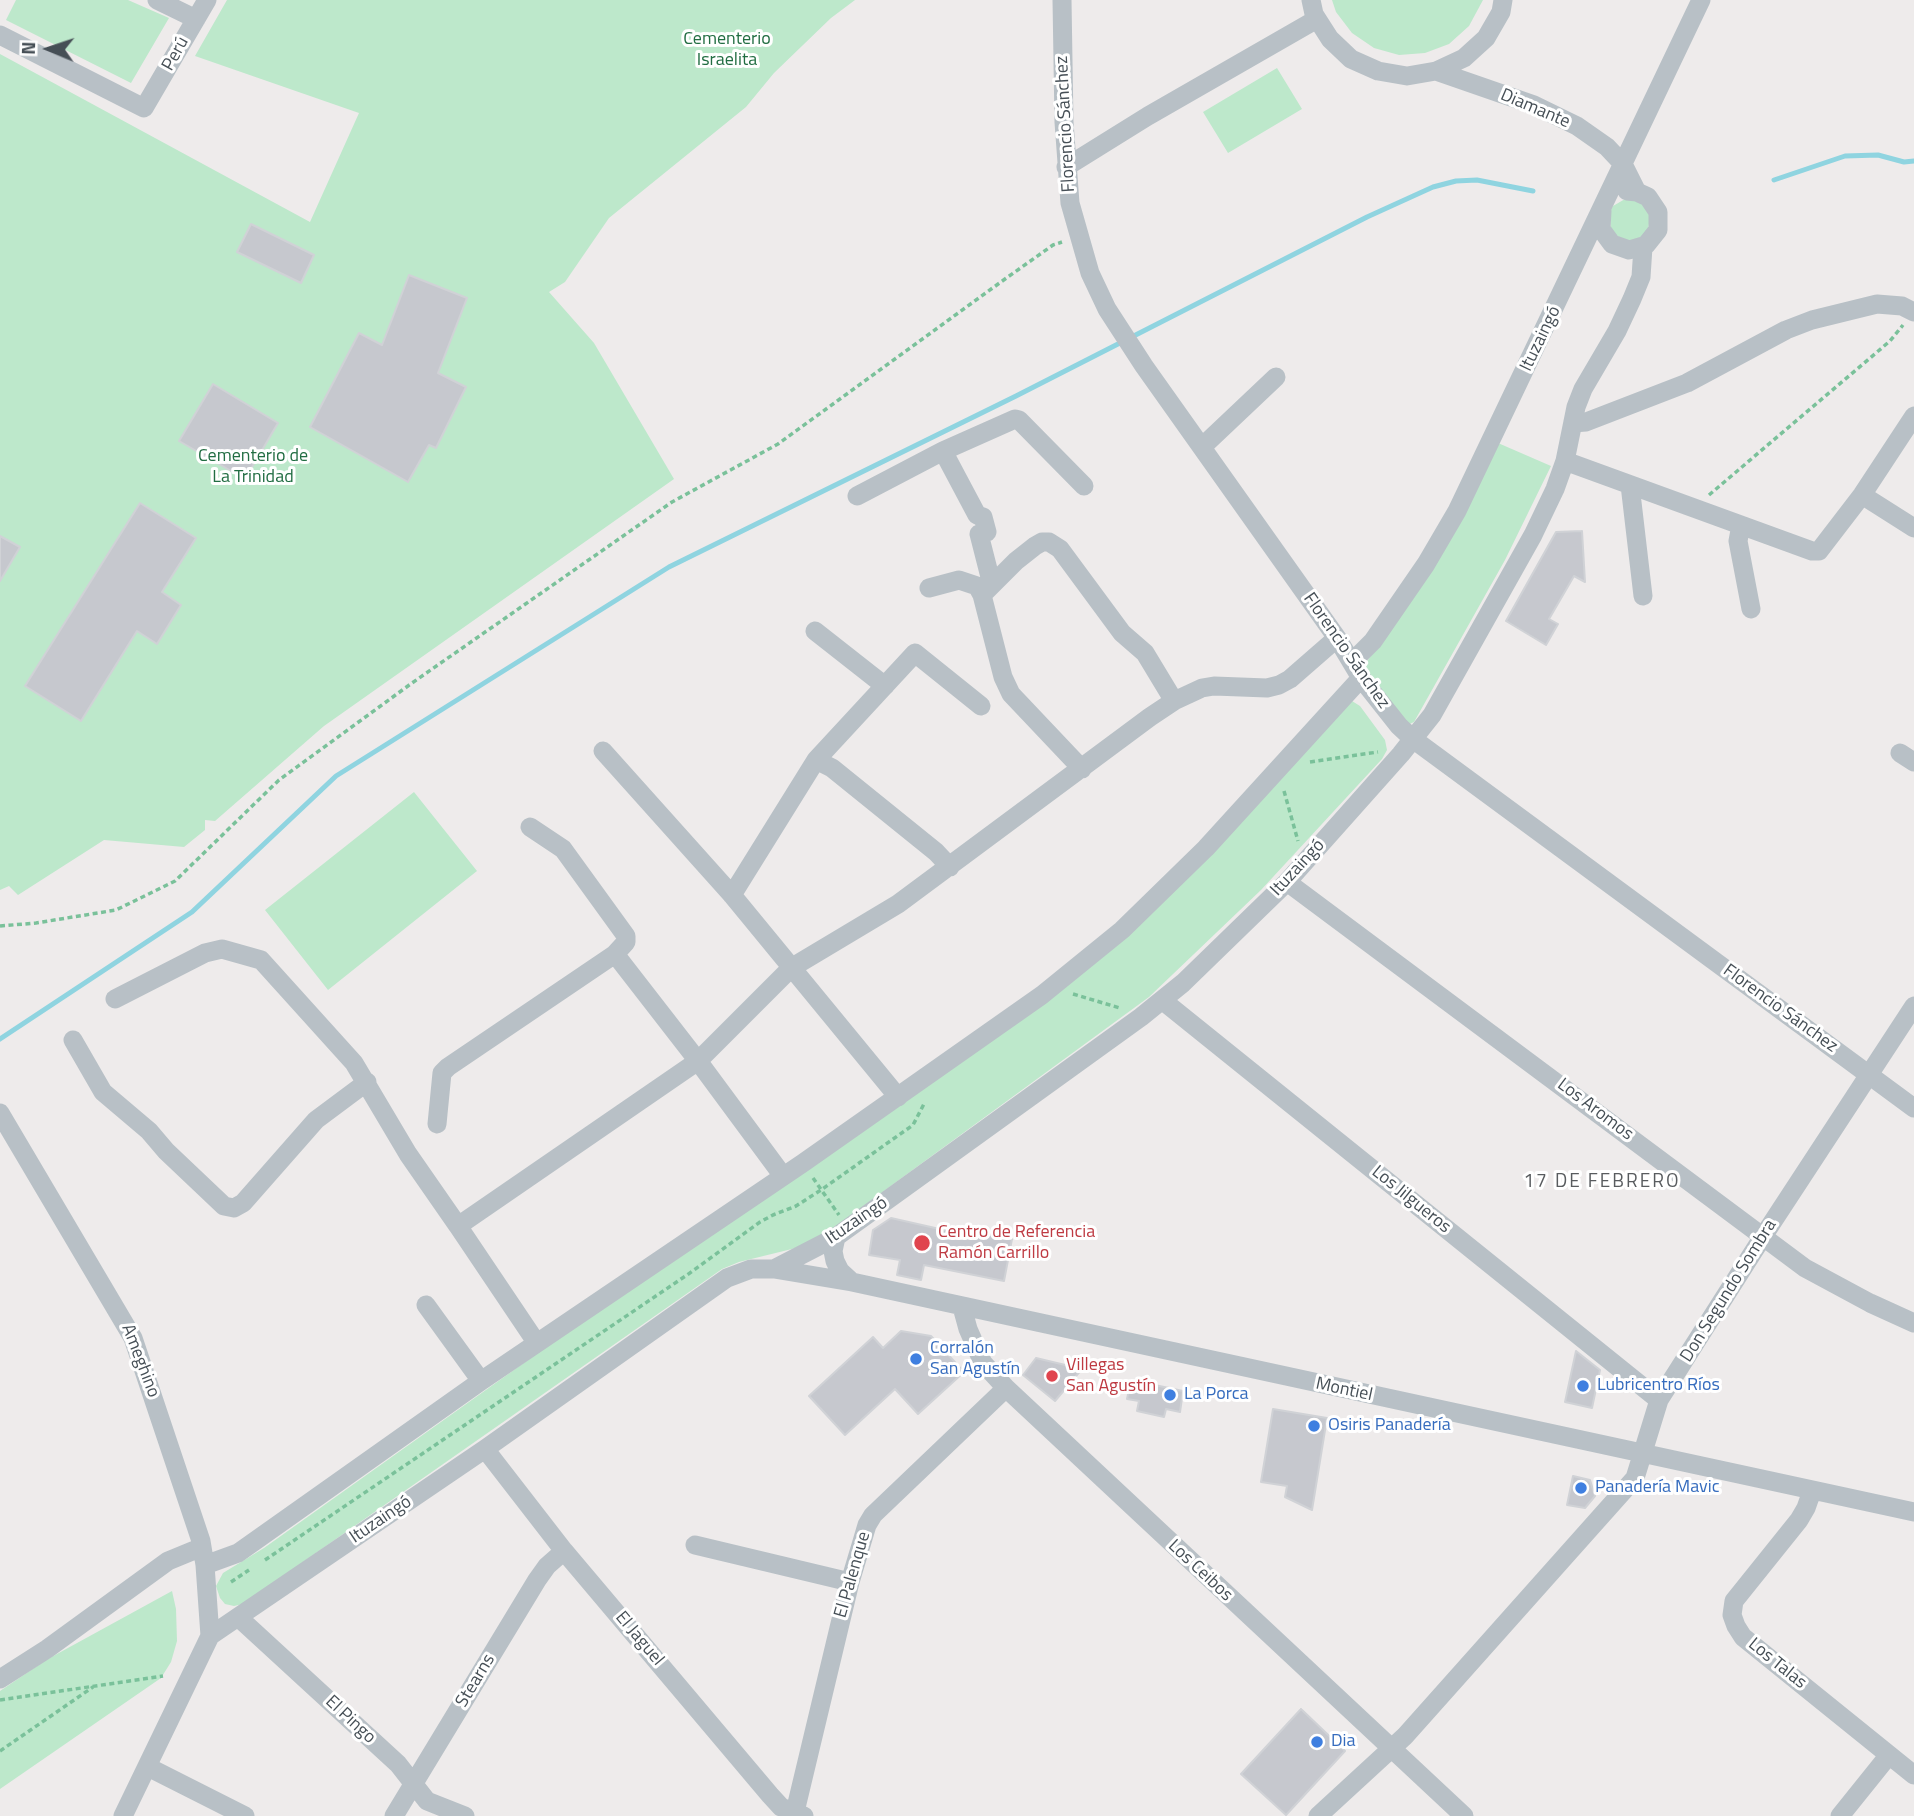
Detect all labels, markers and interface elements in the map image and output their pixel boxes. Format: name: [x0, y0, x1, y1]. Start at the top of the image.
north arrow: [14, 14, 84, 84]
park label: Cementerio Israelita: [683, 29, 771, 72]
street label: Perú: [158, 33, 194, 75]
text: N: [13, 41, 42, 55]
street label: Florencio Sánchez: [1052, 55, 1080, 193]
street label: Diamante: [1497, 85, 1573, 133]
street label: Ituzaingó: [1516, 303, 1566, 375]
park label: Cementerio de La Trinidad: [198, 446, 308, 489]
street label: Florencio Sánchez: [1298, 589, 1394, 713]
street label: Ituzaingó: [1266, 835, 1330, 901]
street label: Florencio Sánchez: [1718, 960, 1842, 1058]
street label: Los Aromos: [1553, 1074, 1637, 1146]
street label: Los Jilgueros: [1367, 1162, 1455, 1238]
district label: 17 DE FEBRERO: [1525, 1171, 1679, 1193]
street label: Ituzaingó: [822, 1193, 892, 1249]
street label: Don Segundo Sombra: [1676, 1216, 1782, 1366]
place label: Centro de Referencia Ramón Carrillo: [938, 1222, 1095, 1264]
marker: Centro de Referencia Ramón Carrillo: [912, 1233, 932, 1253]
street label: Ameghino: [116, 1321, 164, 1401]
place label: Corralón San Agustín: [930, 1338, 1020, 1380]
marker: Corralón San Agustín: [908, 1351, 924, 1367]
place label: Villegas San Agustín: [1066, 1355, 1156, 1398]
marker: Villegas San Agustín: [1044, 1368, 1060, 1384]
street label: Montiel: [1314, 1373, 1374, 1407]
place label: Lubricentro Ríos: [1597, 1375, 1720, 1397]
marker: Lubricentro Ríos: [1575, 1378, 1591, 1394]
place label: La Porca: [1184, 1384, 1249, 1406]
marker: La Porca: [1162, 1387, 1178, 1403]
place label: Osiris Panadería: [1328, 1415, 1451, 1437]
marker: Osiris Panadería: [1306, 1418, 1322, 1434]
place label: Panadería Mavic: [1595, 1477, 1720, 1499]
marker: Panadería Mavic: [1573, 1480, 1589, 1496]
street label: Ituzaingó: [346, 1492, 416, 1548]
street label: El Palenque: [830, 1529, 876, 1621]
street label: Los Ceibos: [1163, 1536, 1237, 1606]
street label: El Jaguel: [610, 1607, 668, 1671]
street label: Los Talas: [1743, 1634, 1811, 1694]
street label: Stearns: [452, 1650, 500, 1712]
street label: El Pingo: [320, 1691, 380, 1749]
place label: Dia: [1331, 1731, 1356, 1753]
marker: Dia: [1309, 1734, 1325, 1750]

